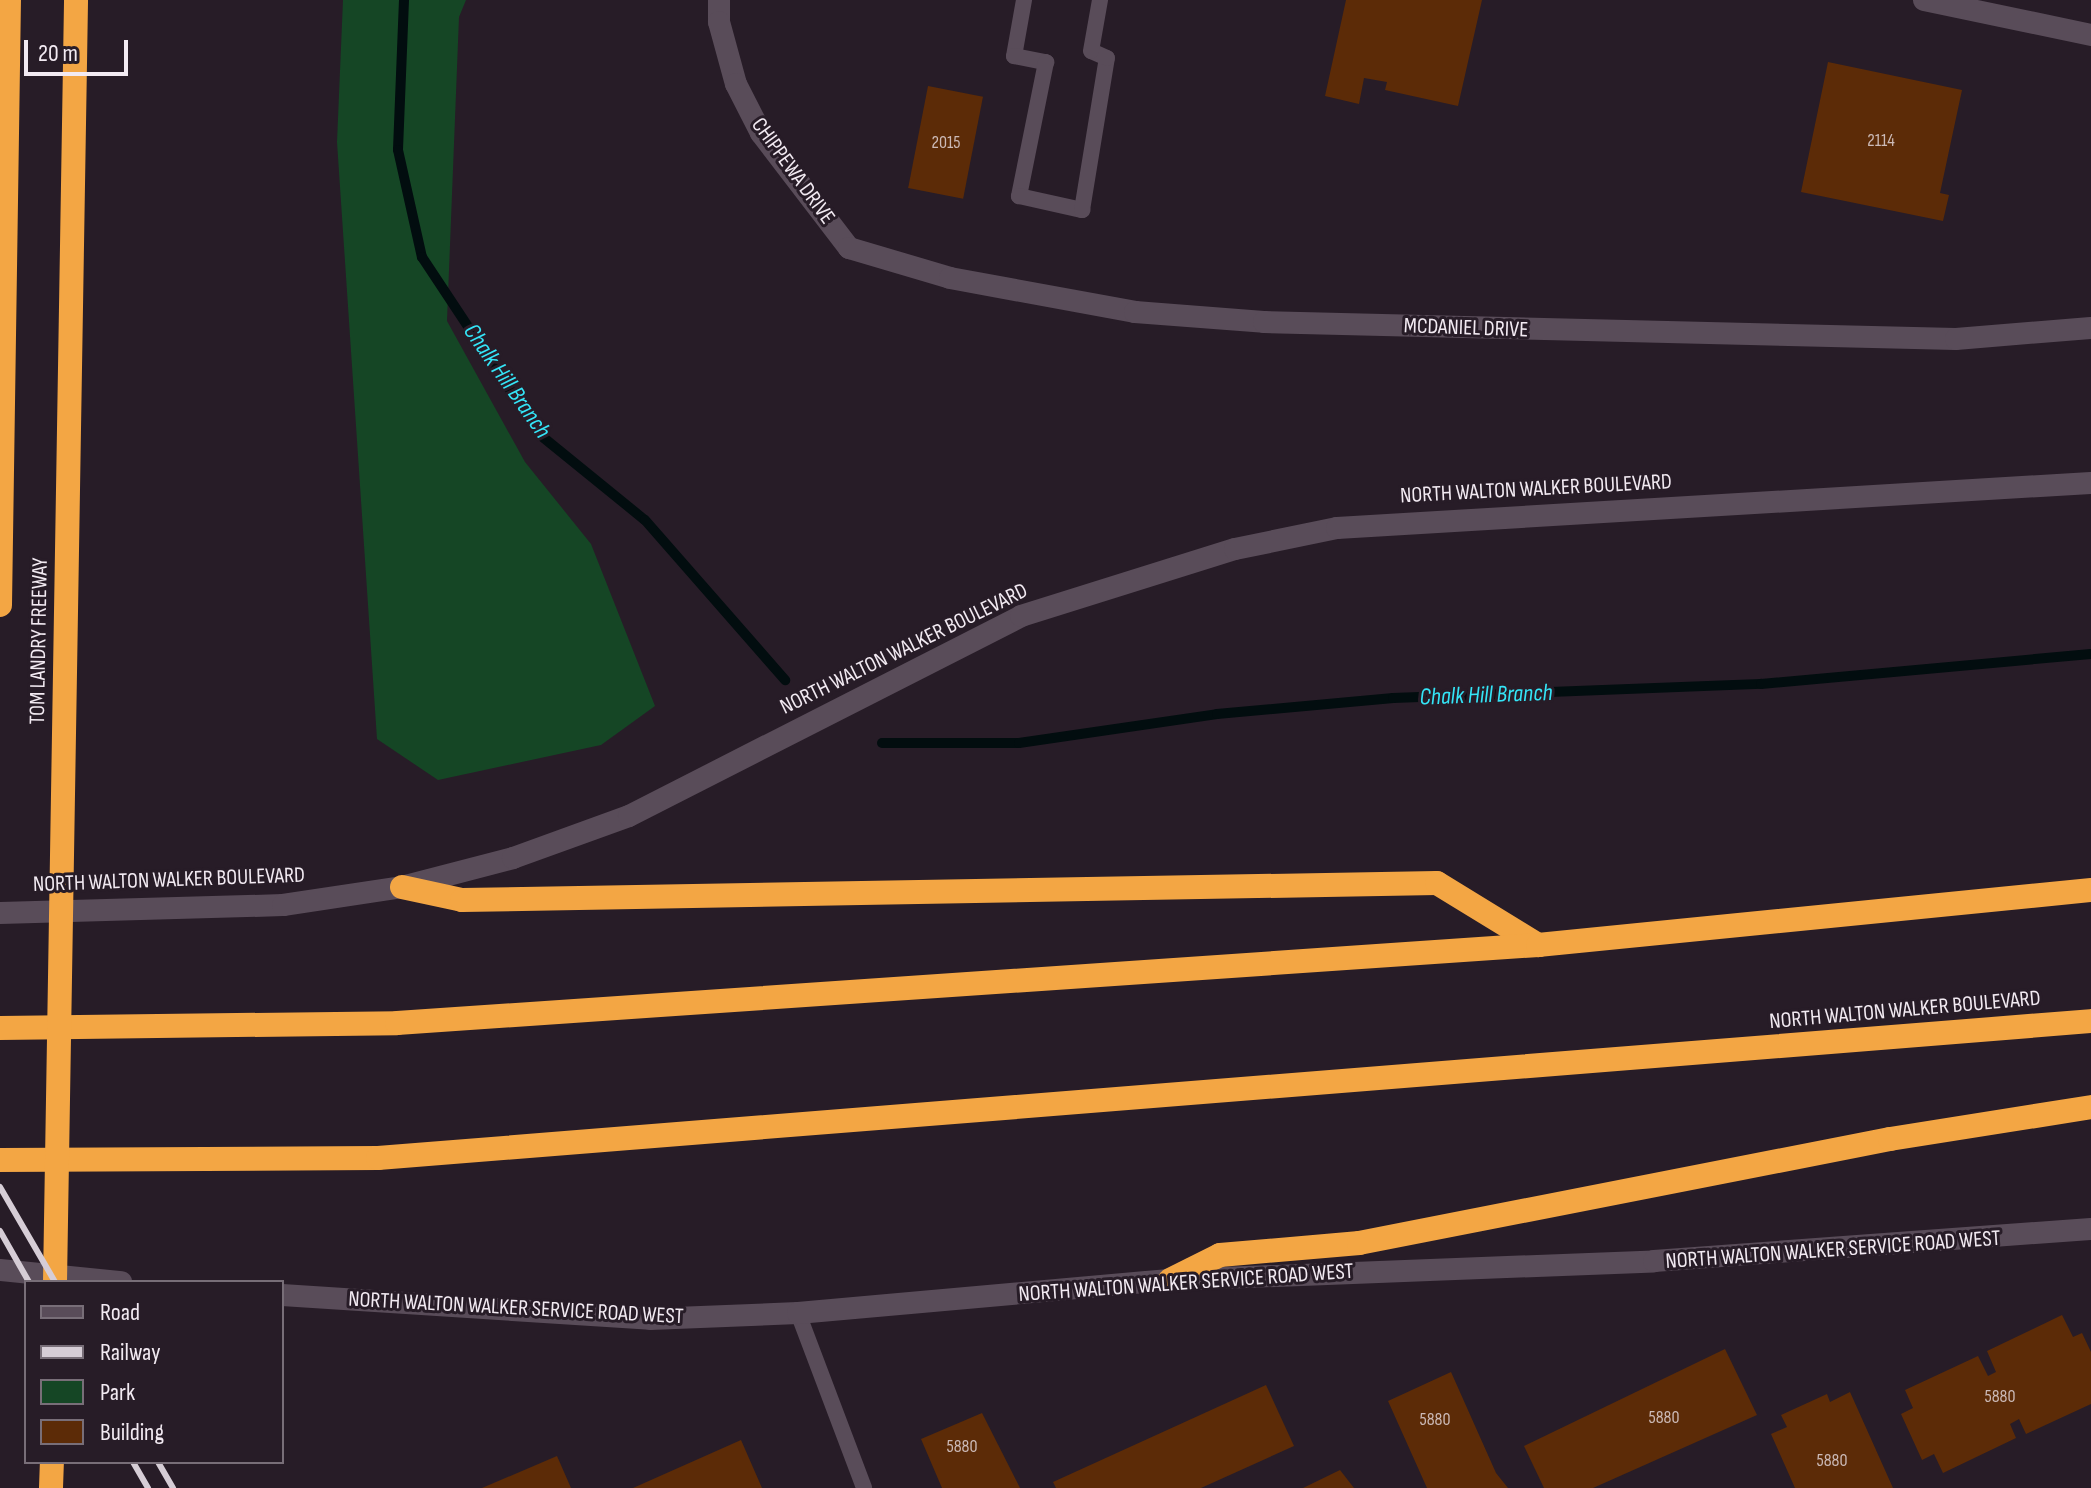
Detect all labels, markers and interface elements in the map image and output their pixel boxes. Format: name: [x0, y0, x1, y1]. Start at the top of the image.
scale bar: [28, 24, 132, 74]
text: 20 m: [38, 39, 78, 68]
street label: CHIPPEWA DRIVE: [746, 113, 840, 229]
house number: 2114: [1867, 130, 1895, 152]
house number: 2015: [932, 132, 960, 154]
street label: MCDANIEL DRIVE: [1403, 313, 1529, 343]
water label: Chalk Hill Branch: [457, 318, 557, 444]
street label: NORTH WALTON WALKER BOULEVARD: [1400, 469, 1672, 509]
street label: TOM LANDRY FREEWAY: [24, 557, 54, 725]
street label: NORTH WALTON WALKER BOULEVARD: [776, 578, 1032, 720]
water label: Chalk Hill Branch: [1419, 678, 1553, 712]
street label: NORTH WALTON WALKER BOULEVARD: [33, 862, 305, 898]
street label: NORTH WALTON WALKER BOULEVARD: [1768, 985, 2042, 1035]
street label: NORTH WALTON WALKER SERVICE ROAD WEST: [1665, 1225, 2001, 1275]
street label: NORTH WALTON WALKER SERVICE ROAD WEST: [1018, 1258, 1354, 1308]
legend: [24, 1280, 284, 1464]
street label: NORTH WALTON WALKER SERVICE ROAD WEST: [348, 1286, 684, 1330]
text: Road: [100, 1298, 140, 1327]
text: Railway: [100, 1338, 160, 1367]
text: Park: [100, 1378, 135, 1407]
house number: 5880: [1984, 1386, 2016, 1408]
house number: 5880: [1648, 1407, 1680, 1429]
house number: 5880: [1419, 1409, 1451, 1431]
text: Building: [100, 1418, 164, 1447]
house number: 5880: [946, 1436, 978, 1458]
house number: 5880: [1816, 1450, 1848, 1472]

